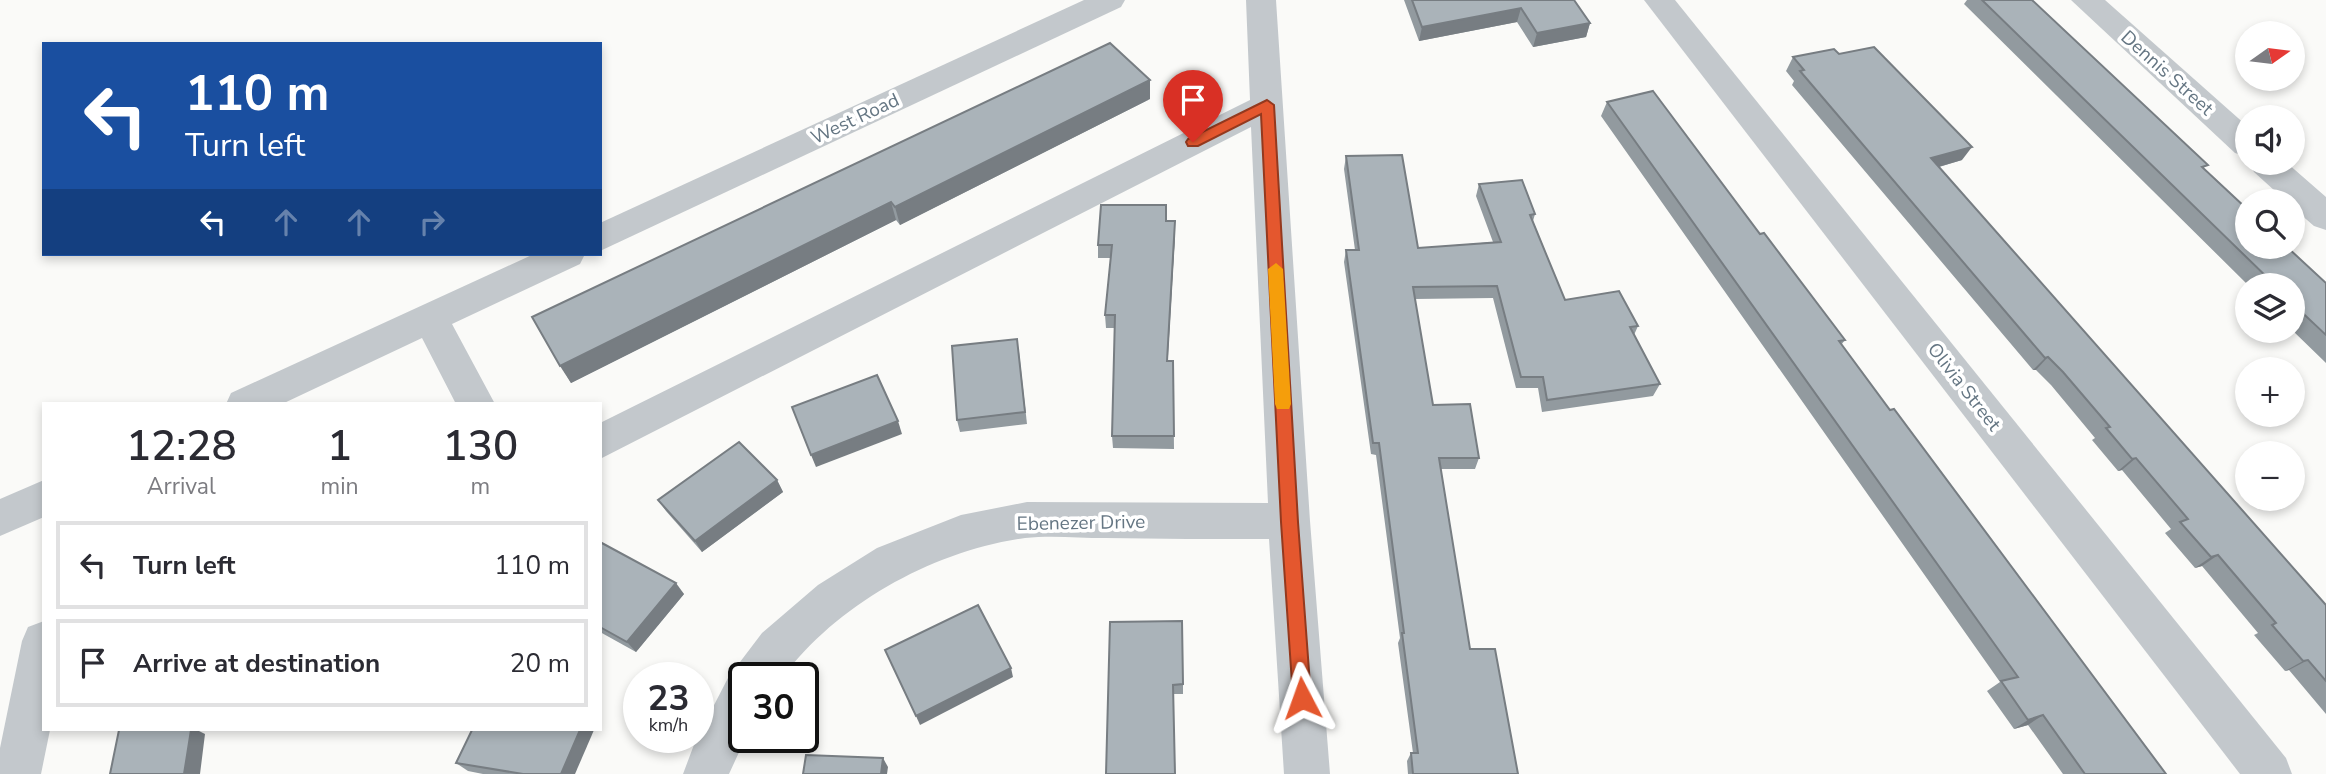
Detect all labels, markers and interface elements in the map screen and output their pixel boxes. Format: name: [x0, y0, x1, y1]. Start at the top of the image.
north arrow: [2235, 21, 2305, 91]
map controls: [2235, 21, 2305, 511]
street label: Dennis Street: [2115, 25, 2219, 122]
text: 110 m: [185, 60, 329, 127]
icon: left: [70, 70, 161, 161]
pin: [1163, 70, 1223, 142]
icon: arrive: [1174, 81, 1212, 119]
street label: West Road: [807, 87, 903, 151]
button: sound: [2235, 105, 2305, 175]
text: Turn left: [185, 124, 305, 167]
button: search: [2235, 189, 2305, 259]
icon: left: [194, 203, 232, 241]
icon: ahead: [267, 203, 305, 241]
icon: ahead: [340, 203, 378, 241]
icon: right: [413, 203, 451, 241]
button: layers: [2235, 273, 2305, 343]
street label: Olivia Street: [1921, 337, 2007, 437]
button: +: [2235, 357, 2305, 427]
text: 12:28: [126, 418, 237, 475]
text: 1: [327, 418, 352, 475]
text: 130: [442, 418, 518, 475]
button: −: [2235, 441, 2305, 511]
text: Arrival: [147, 471, 216, 502]
text: min: [321, 471, 359, 502]
text: m: [470, 471, 490, 502]
street label: Ebenezer Drive: [1016, 509, 1146, 537]
icon: left: [74, 546, 112, 584]
text: Turn left: [133, 548, 236, 583]
text: 110 m: [494, 548, 570, 583]
icon: arrive: [74, 644, 112, 682]
text: Arrive at destination: [133, 646, 380, 681]
text: 20 m: [510, 646, 570, 681]
position arrow: [1265, 661, 1339, 735]
speed limit sign: 30: [728, 662, 819, 753]
text: 23: [647, 675, 690, 722]
text: km/h: [649, 713, 688, 737]

